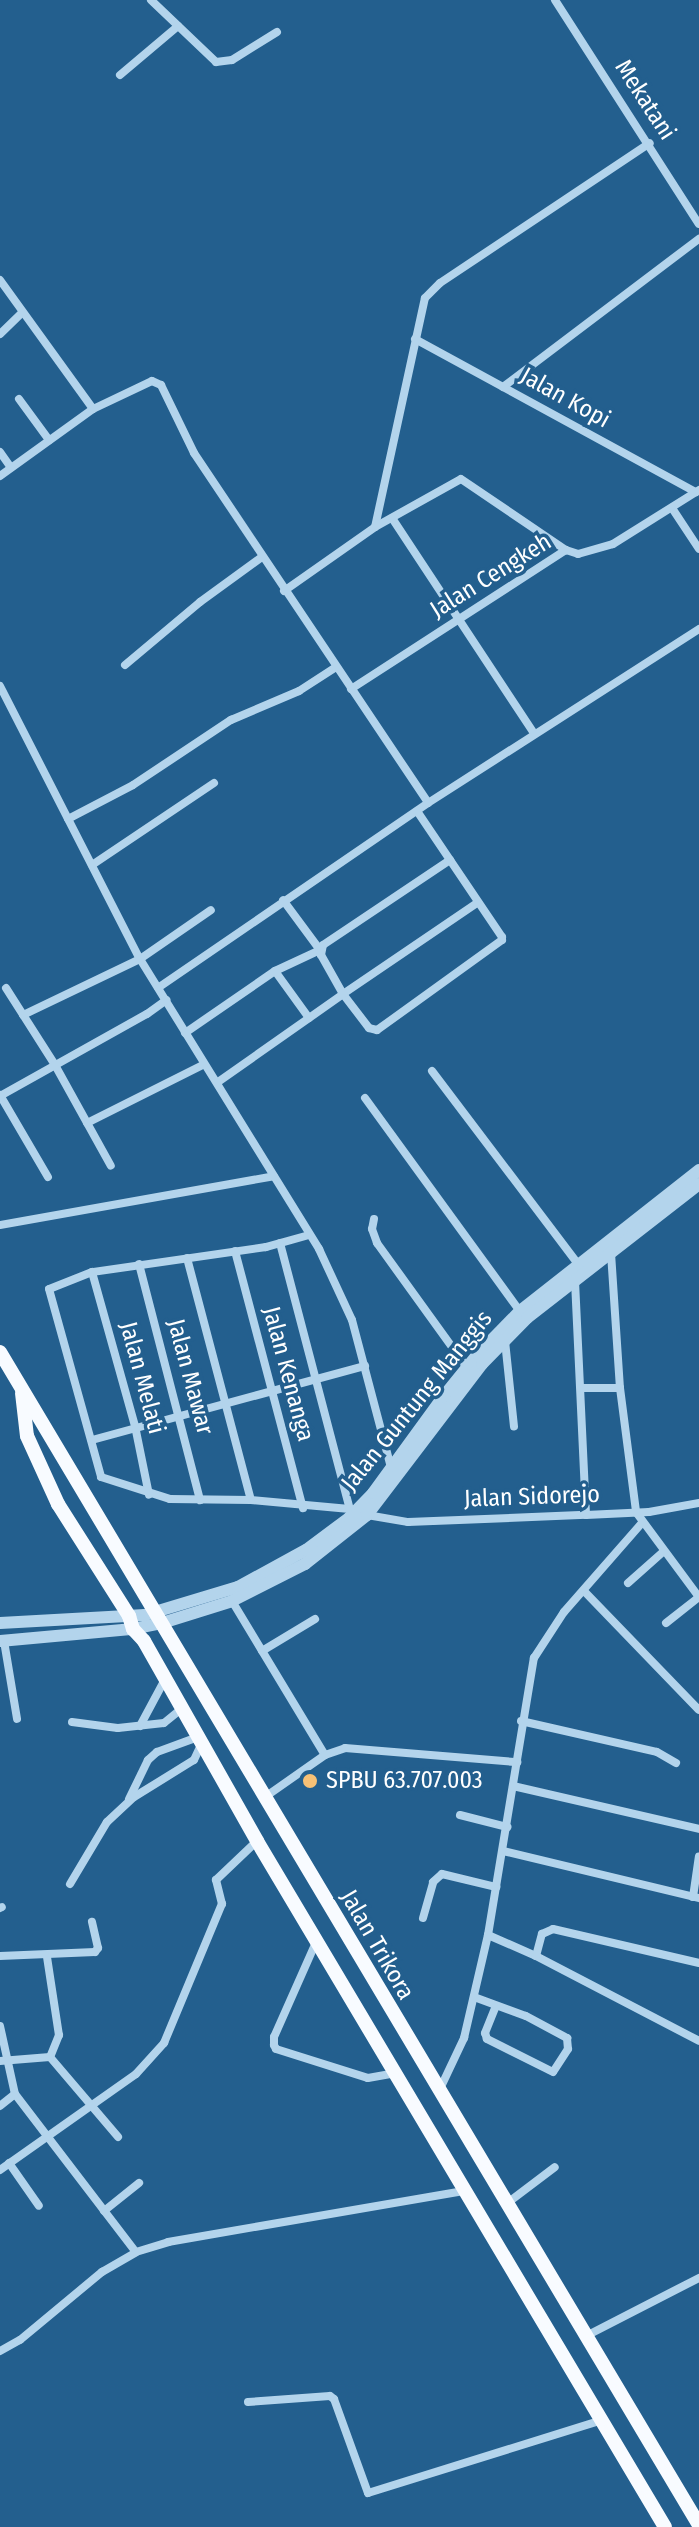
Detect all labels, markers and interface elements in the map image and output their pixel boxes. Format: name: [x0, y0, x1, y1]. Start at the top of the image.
street label: Mekatani: [609, 55, 681, 145]
street label: Jalan Kopi: [515, 362, 615, 434]
street label: Jalan Cengkeh: [425, 527, 557, 625]
street label: Jalan Kenanga: [256, 1304, 320, 1444]
street label: Jalan Guntung Manggis: [335, 1305, 499, 1497]
street label: Jalan Mawar: [161, 1316, 219, 1438]
street label: Jalan Melati: [113, 1319, 171, 1437]
street label: Jalan Sidorejo: [464, 1480, 600, 1514]
place label: SPBU 63.707.003: [326, 1767, 483, 1795]
marker: SPBU 63.707.003: [301, 1772, 319, 1790]
street label: Jalan Trikora: [334, 1885, 420, 2005]

